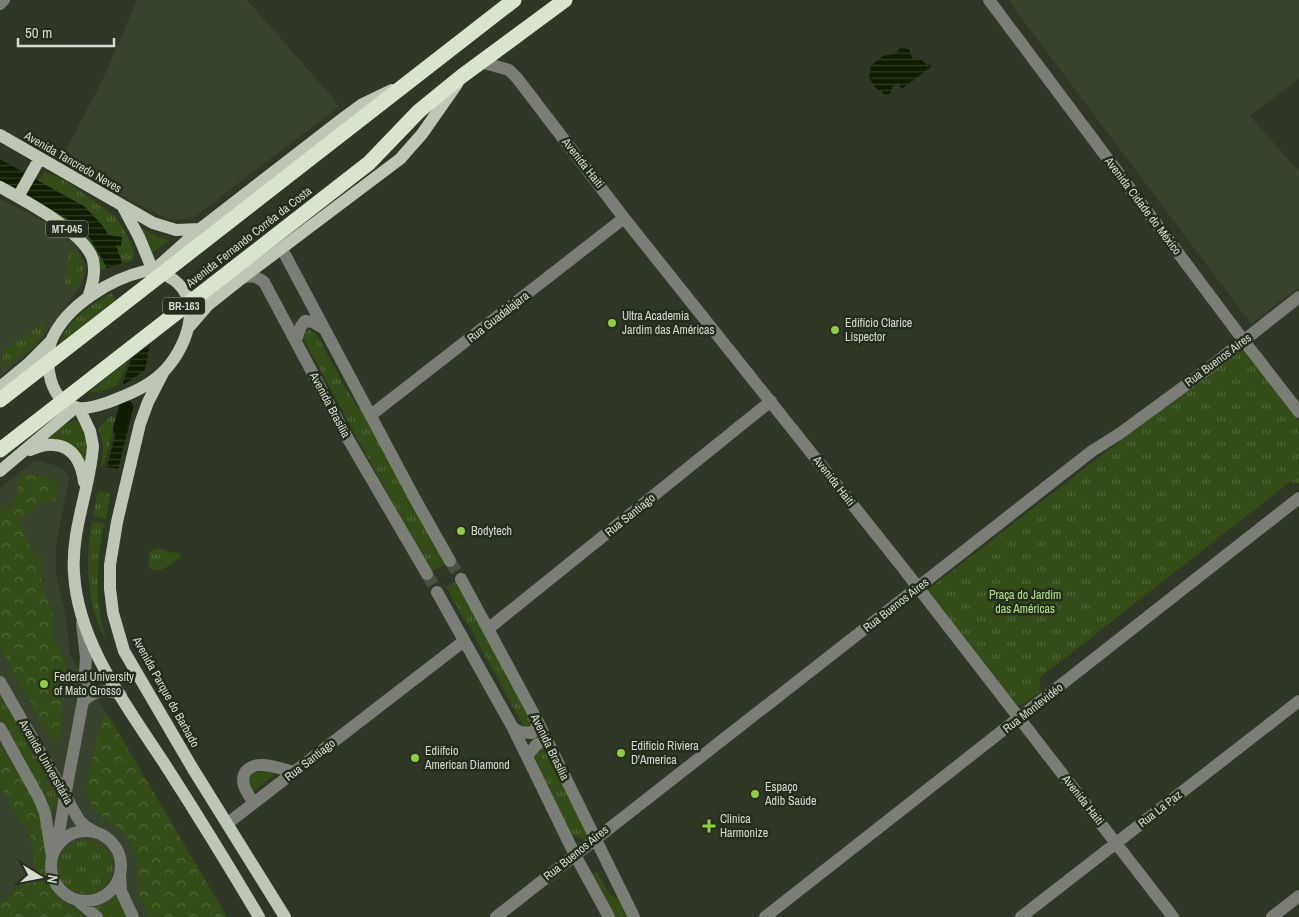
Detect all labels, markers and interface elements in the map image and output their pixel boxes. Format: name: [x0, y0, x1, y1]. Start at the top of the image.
scale bar: [18, 15, 114, 47]
text: 50 m: [25, 22, 52, 43]
street label: Avenida Tancredo Neves: [21, 127, 125, 196]
street label: Avenida Haiti: [558, 134, 608, 191]
street label: Avenida Cidade do México: [1100, 153, 1185, 258]
street label: Avenida Fernando Corrêa da Costa: [182, 183, 316, 292]
road number: MT-045: [46, 220, 88, 238]
street label: Rua Guadalajara: [464, 287, 533, 346]
road number: BR-163: [163, 298, 205, 314]
place label: Ultra Academia Jardim das Américas: [622, 308, 715, 338]
place label: Edifício Clarice Lispector: [845, 315, 912, 345]
marker: Ultra Academia Jardim das Américas: [606, 317, 618, 329]
marker: Edifício Clarice Lispector: [829, 324, 841, 336]
street label: Rua Buenos Aires: [1182, 330, 1255, 390]
street label: Avenida Brasília: [306, 369, 354, 441]
street label: Avenida Haiti: [809, 452, 859, 509]
street label: Rua Santiago: [602, 490, 658, 540]
place label: Bodytech: [471, 523, 512, 539]
marker: Bodytech: [455, 525, 467, 537]
street label: Rua Buenos Aires: [860, 574, 932, 636]
park label: Praça do Jardim das Américas: [989, 587, 1061, 617]
street label: Avenida Parque do Barbado: [128, 633, 203, 750]
place label: Federal University of Mato Grosso: [54, 669, 134, 699]
marker: Federal University of Mato Grosso: [38, 678, 50, 690]
street label: Rua Montevidéo: [1000, 679, 1066, 737]
street label: Avenida Brasília: [527, 710, 573, 783]
street label: Avenida Universitária: [15, 716, 77, 808]
street label: Rua Santiago: [281, 735, 339, 785]
place label: Edifício Riviera D'America: [631, 738, 699, 768]
place label: Ediífcio American Diamond: [424, 743, 510, 773]
marker: Edifício Riviera D'America: [615, 747, 627, 759]
marker: Ediífcio American Diamond: [409, 752, 421, 764]
street label: Avenida Haiti: [1058, 771, 1108, 828]
place label: Espaço Adib Saúde: [764, 779, 816, 809]
street label: Rua La Paz: [1135, 787, 1185, 831]
marker: Espaço Adib Saúde: [749, 788, 761, 800]
place label: Clinica Harmonize: [720, 811, 768, 841]
marker: Clinica Harmonize: [702, 819, 716, 833]
street label: Rua Buenos Aires: [540, 822, 612, 884]
north arrow: [15, 852, 65, 902]
text: N: [43, 874, 62, 885]

